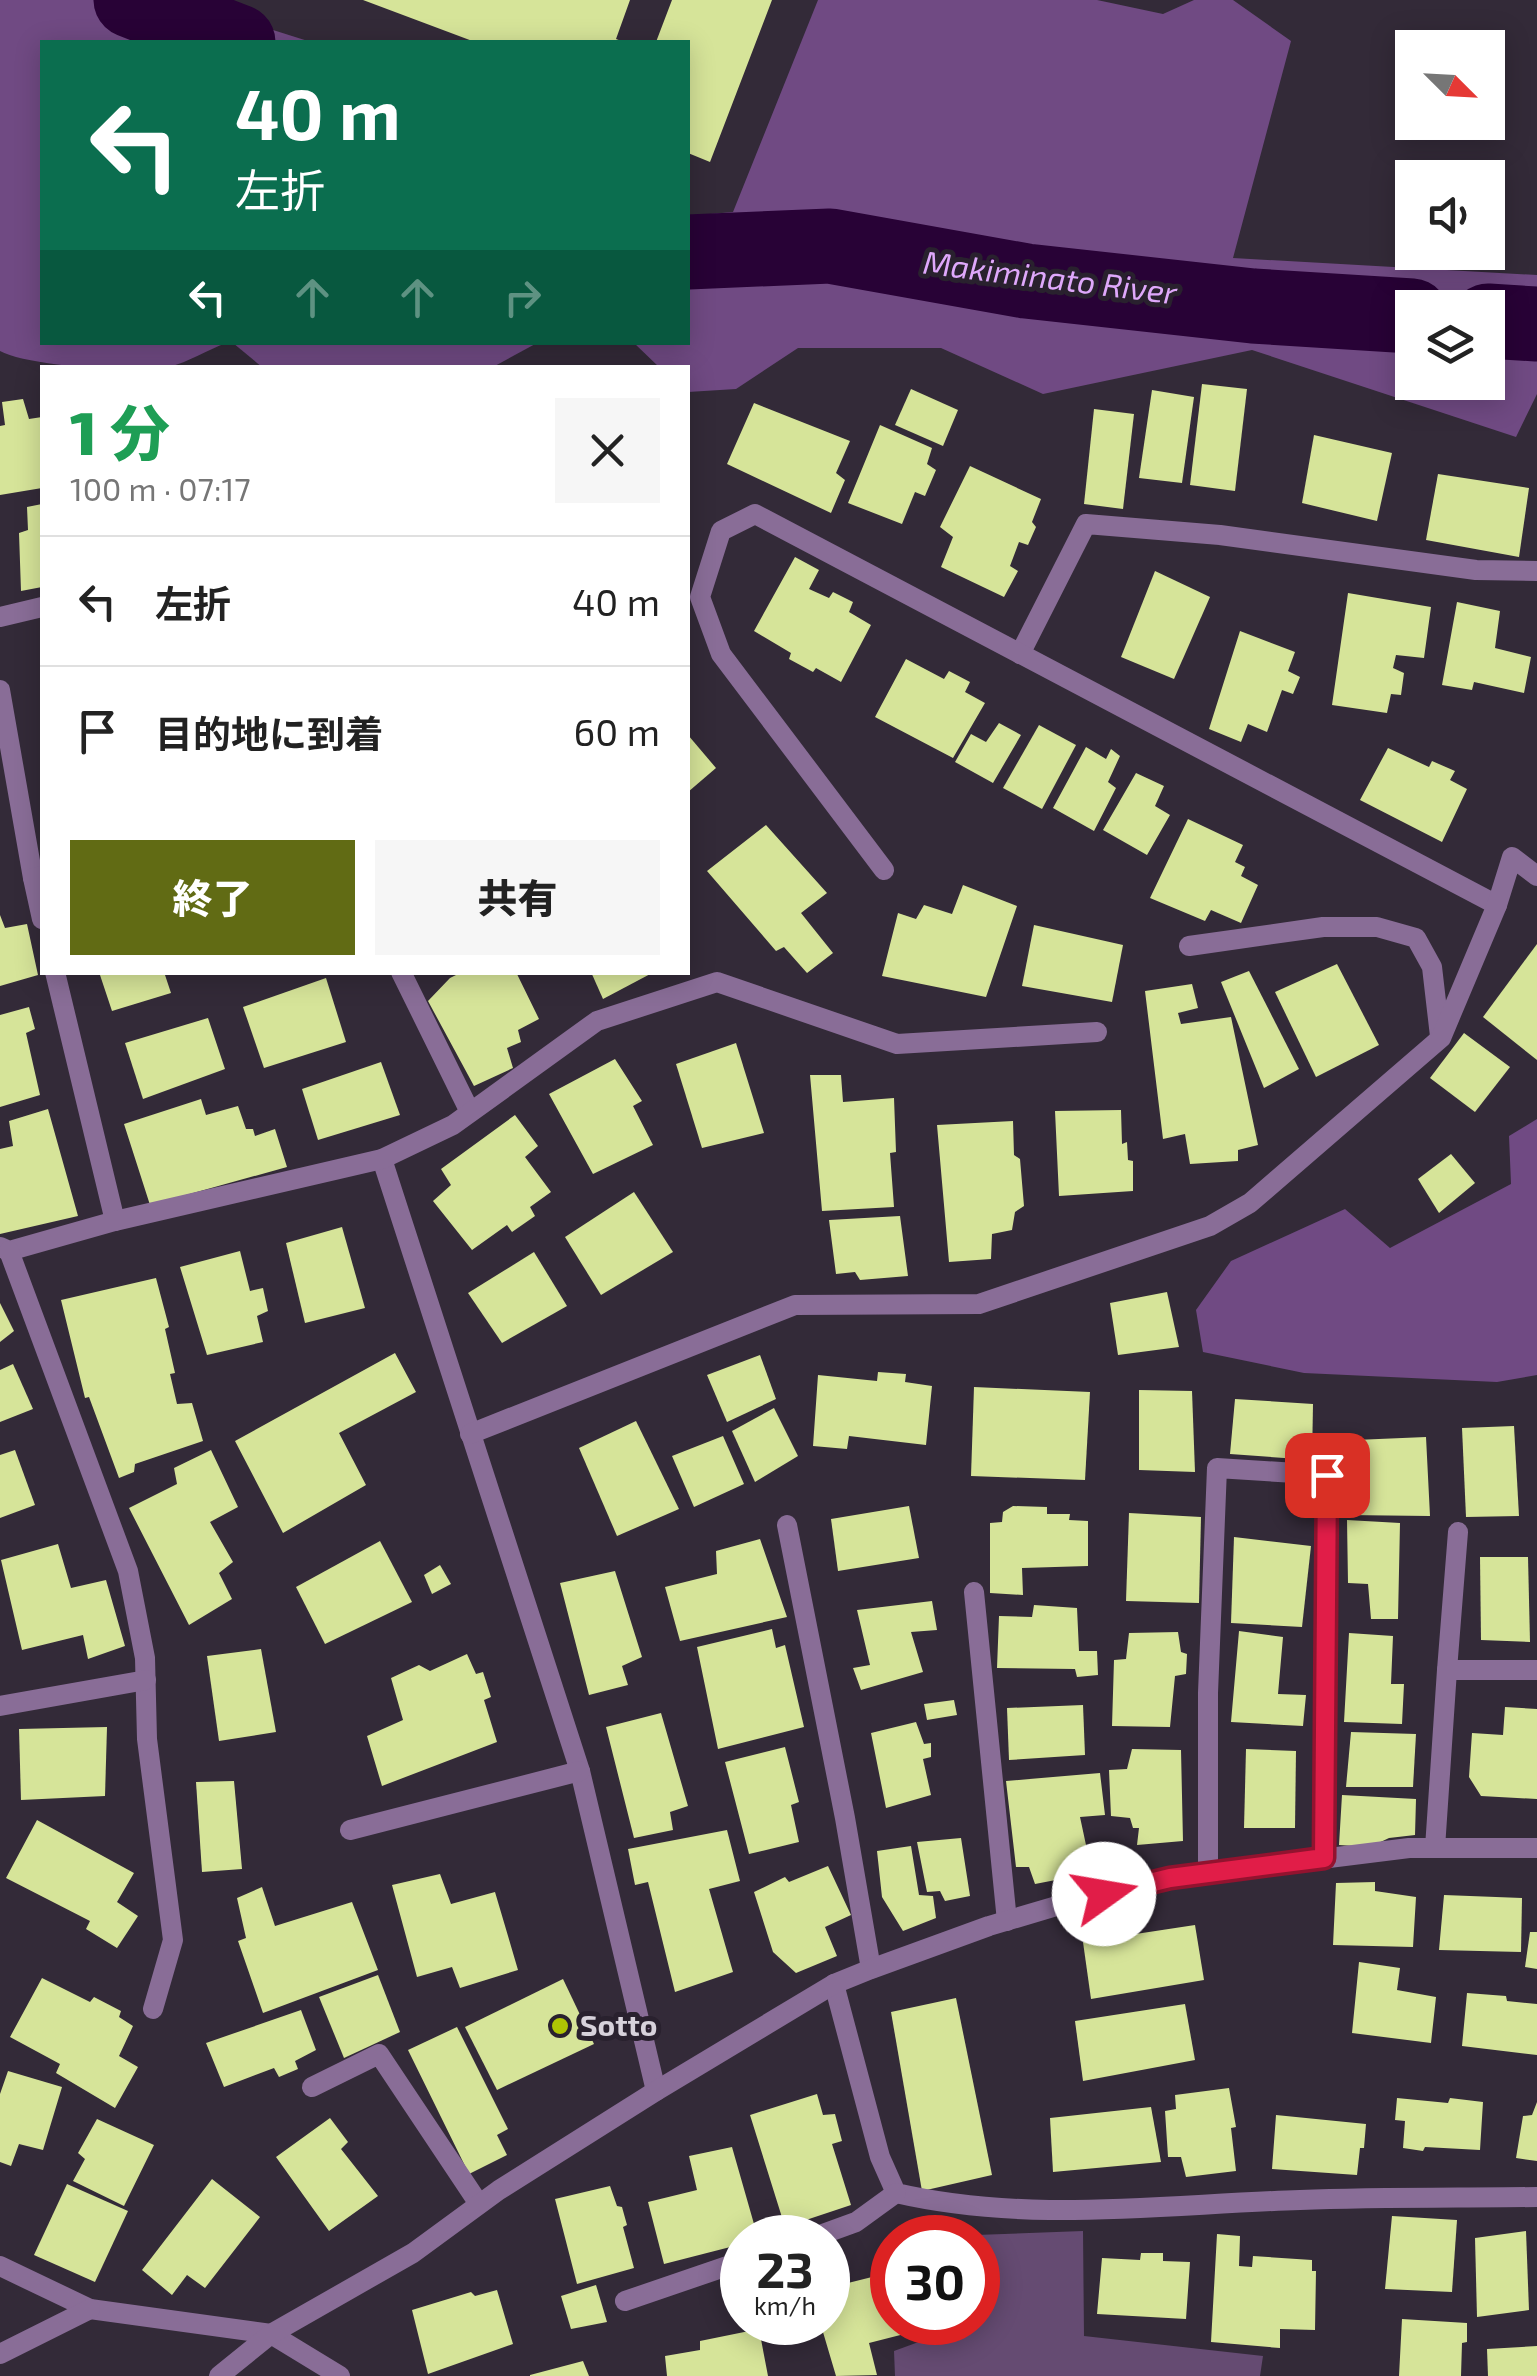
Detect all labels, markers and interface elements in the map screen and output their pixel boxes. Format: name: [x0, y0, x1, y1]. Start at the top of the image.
north arrow: [1395, 30, 1505, 140]
map controls: [1395, 30, 1505, 400]
text: 40 m: [235, 70, 401, 154]
icon: left: [70, 80, 200, 210]
button: sound: [1395, 160, 1505, 270]
text: 左折: [235, 162, 325, 216]
water label: Makiminato River: [921, 242, 1181, 311]
icon: left: [180, 270, 235, 325]
icon: ahead: [285, 270, 340, 325]
icon: ahead: [390, 270, 445, 325]
icon: right: [495, 270, 550, 325]
button: layers: [1395, 290, 1505, 400]
text: 1 分: [70, 395, 170, 467]
button: close: [555, 398, 660, 503]
text: 100 m · 07:17: [70, 469, 251, 507]
icon: left: [70, 574, 125, 629]
text: 40 m: [572, 578, 660, 624]
text: 左折: [155, 580, 231, 626]
icon: arrive: [70, 704, 125, 759]
text: 60 m: [574, 708, 660, 754]
text: 目的地に到着: [155, 710, 383, 756]
button: 終了: [70, 840, 355, 955]
button: 共有: [375, 840, 660, 955]
pin: [1285, 1433, 1370, 1518]
icon: arrive: [1300, 1448, 1355, 1503]
position arrow: [1052, 1842, 1156, 1946]
place label: Sotto: [580, 2006, 658, 2042]
marker: Sotto: [549, 2015, 571, 2037]
speed limit sign: 30: [870, 2215, 1000, 2345]
text: 23: [756, 2238, 814, 2298]
text: km/h: [754, 2290, 816, 2320]

